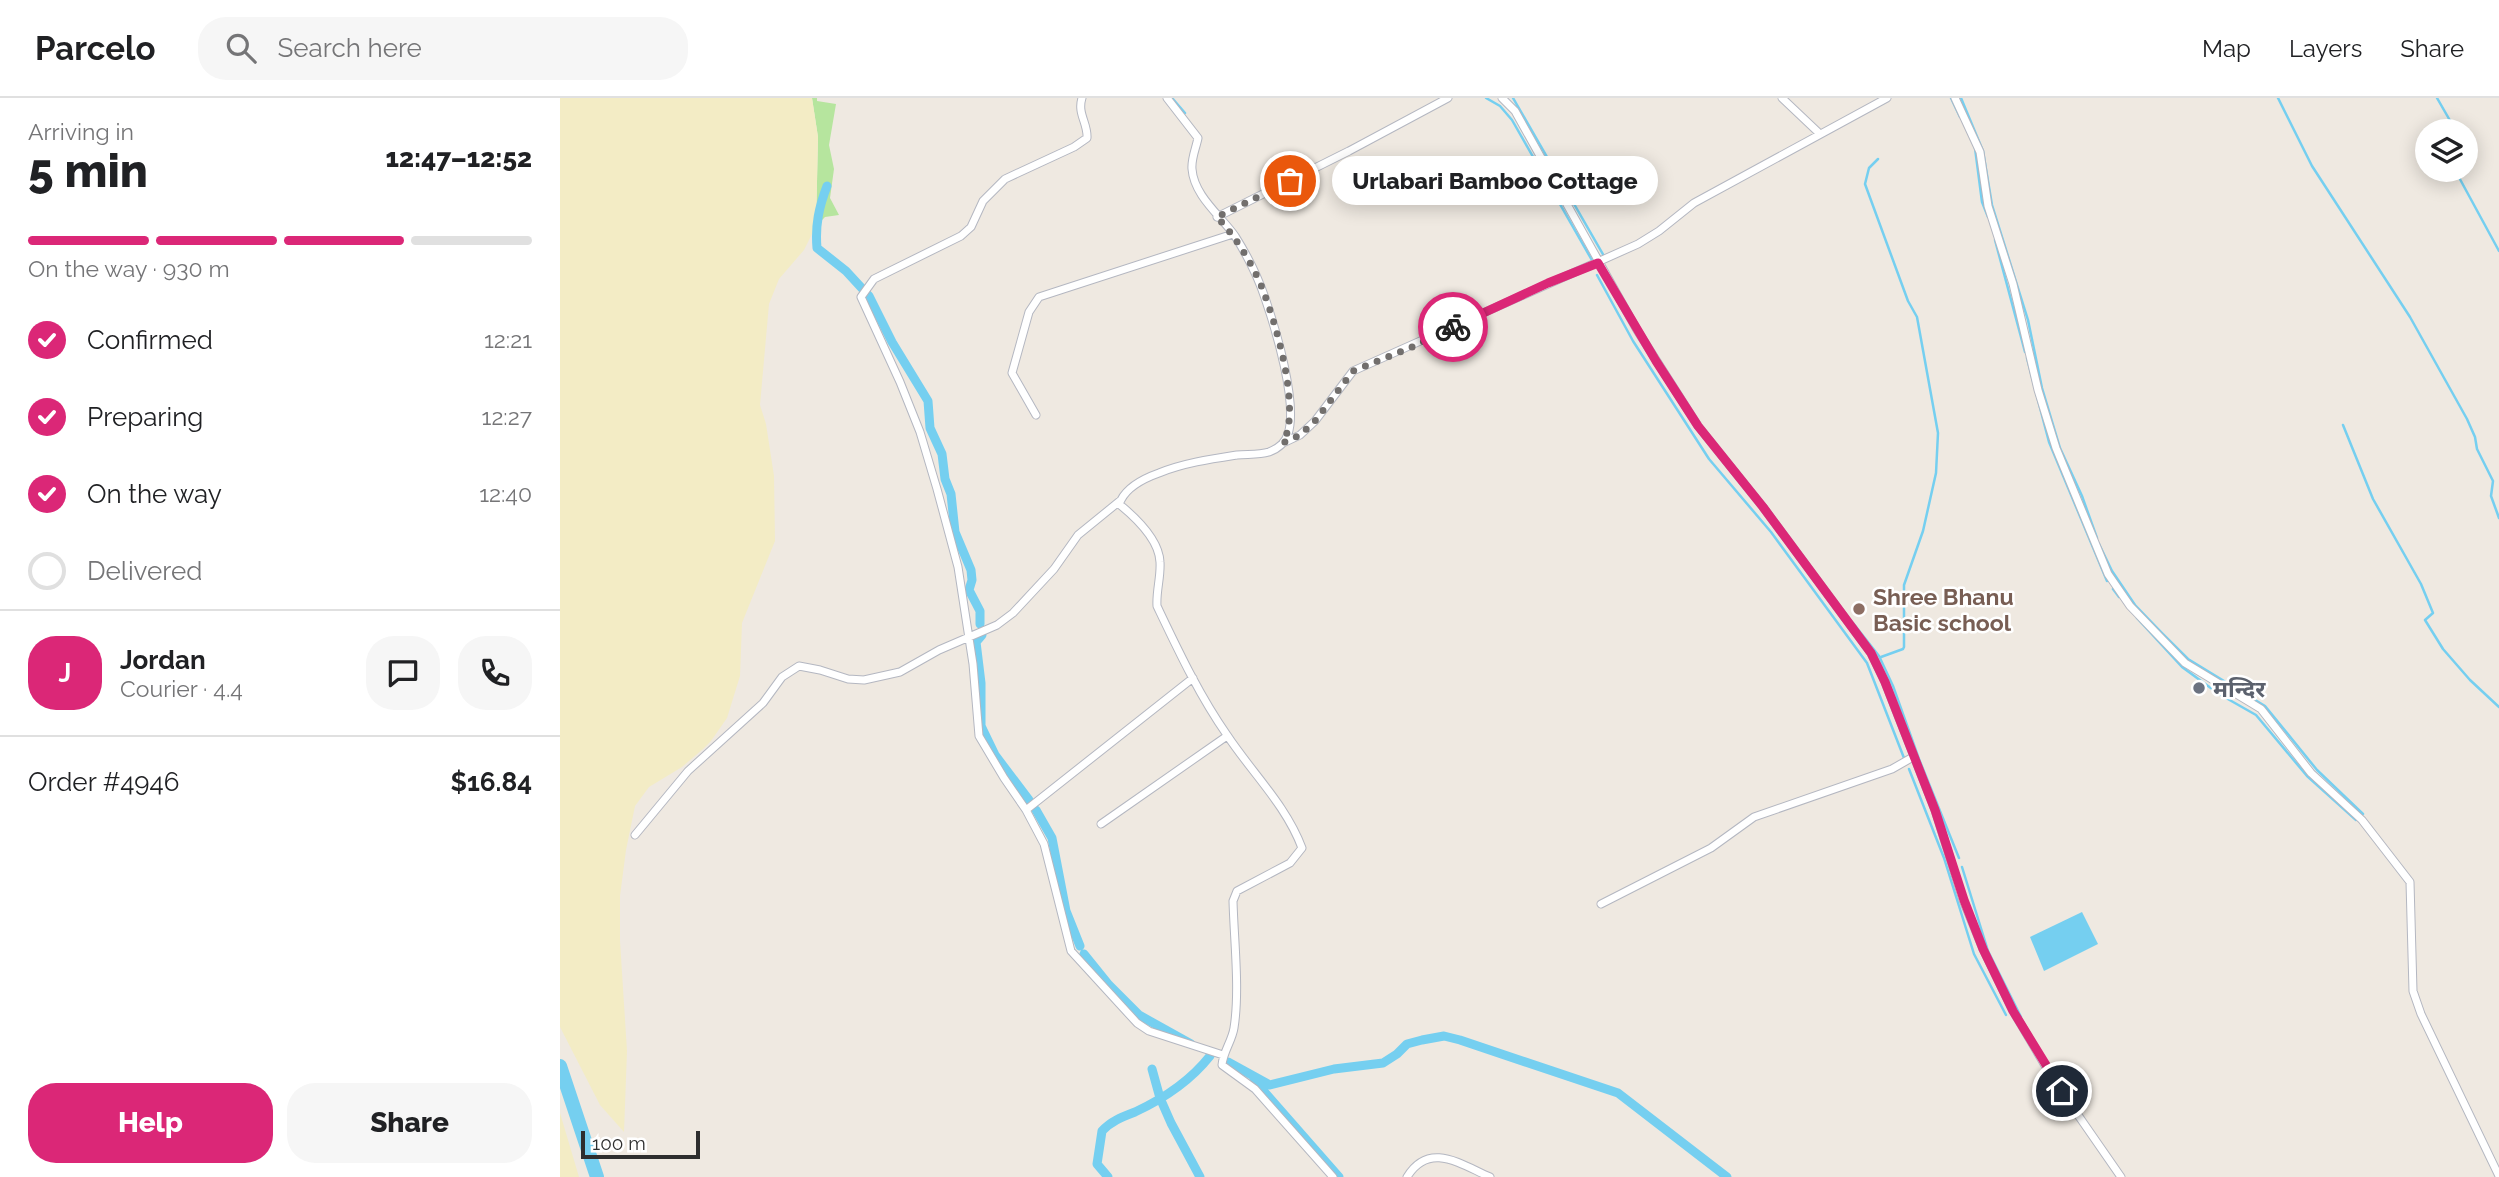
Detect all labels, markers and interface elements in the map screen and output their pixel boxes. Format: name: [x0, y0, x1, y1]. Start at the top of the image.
search box: [198, 17, 688, 80]
text: Parcelo: [35, 29, 156, 68]
icon: search: [222, 29, 260, 67]
text: Search here: [278, 33, 422, 63]
text: Map: [2202, 34, 2251, 63]
text: Layers: [2289, 34, 2362, 63]
text: Share: [2400, 34, 2464, 63]
text: Arriving in: [28, 118, 134, 145]
map controls: [2415, 119, 2478, 182]
button: layers: [2415, 119, 2478, 182]
text: 12:47–12:52: [386, 143, 532, 173]
text: 5 min: [28, 144, 148, 198]
pin: [1260, 151, 1320, 211]
callout: Urlabari Bamboo Cottage: [1332, 156, 1658, 206]
icon: bag: [1271, 162, 1309, 200]
text: Urlabari Bamboo Cottage: [1352, 167, 1638, 194]
text: On the way · 930 m: [28, 255, 230, 282]
courier: [1418, 292, 1488, 362]
icon: bike: [1434, 308, 1472, 346]
icon: check: [28, 321, 66, 359]
text: Confirmed: [87, 325, 213, 355]
text: 12:21: [484, 326, 532, 353]
icon: check: [28, 398, 66, 436]
text: Preparing: [87, 402, 203, 432]
text: 12:27: [482, 403, 532, 430]
icon: check: [28, 475, 66, 513]
text: On the way: [87, 479, 222, 509]
text: 12:40: [479, 480, 532, 507]
text: Delivered: [87, 556, 202, 586]
place label: Shree Bhanu Basic school: [1873, 583, 2014, 636]
marker: Shree Bhanu Basic school: [1851, 601, 1867, 617]
button: chat: [366, 636, 440, 710]
button: phone: [458, 636, 532, 710]
text: Jordan: [120, 645, 206, 675]
text: J: [59, 658, 71, 688]
text: Courier · 4.4: [120, 675, 243, 702]
place label: मन्दिर: [2213, 675, 2266, 702]
marker: मन्दिर: [2191, 680, 2207, 696]
text: Order #4946: [28, 767, 179, 797]
text: $16.84: [450, 767, 532, 797]
pin: [2032, 1061, 2092, 1121]
icon: home: [2043, 1072, 2081, 1110]
button: Help: [28, 1083, 273, 1163]
button: Share: [287, 1083, 532, 1163]
scale bar: [581, 1128, 700, 1160]
text: 100 m: [592, 1132, 646, 1154]

